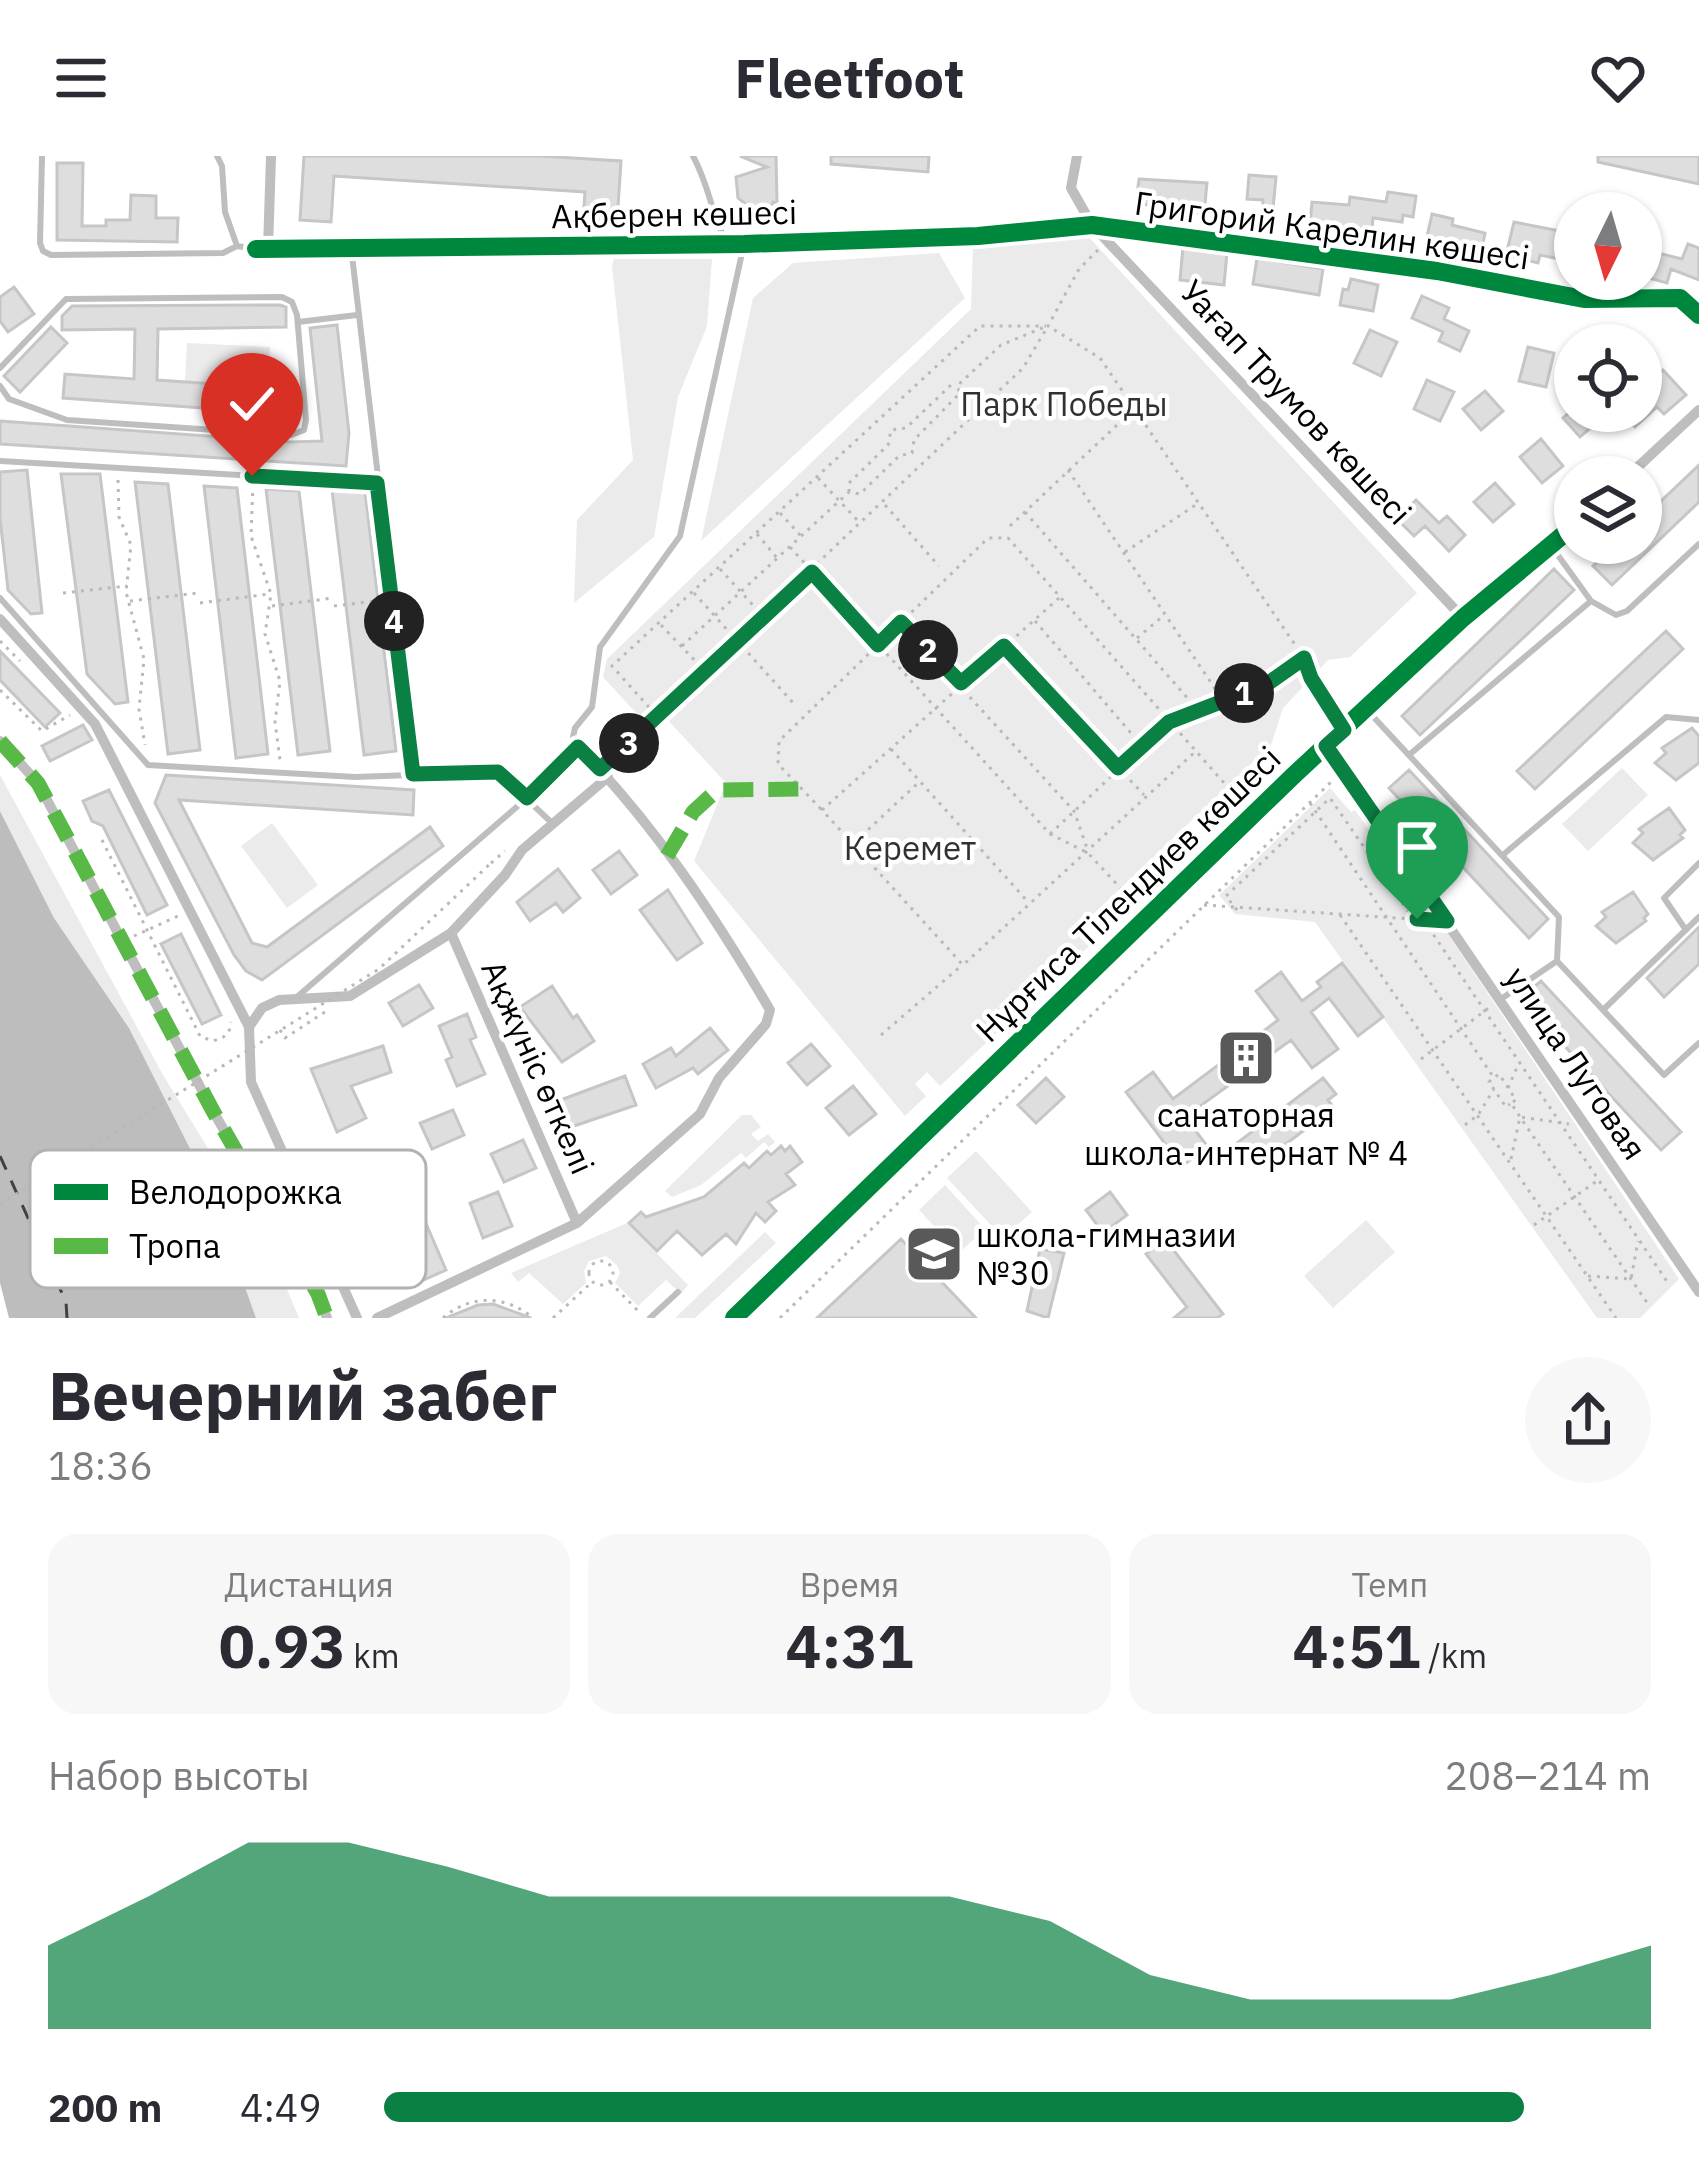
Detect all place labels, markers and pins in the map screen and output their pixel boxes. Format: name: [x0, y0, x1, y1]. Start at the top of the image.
pin: [201, 353, 303, 476]
pin: 4: [364, 591, 424, 651]
pin: 2: [898, 620, 958, 680]
pin: 1: [1214, 663, 1274, 723]
pin: 3: [599, 713, 659, 773]
pin: [1366, 796, 1468, 919]
building icon: санаторная школа-интернат № 4: [1215, 1027, 1277, 1089]
place label: санаторная школа-интернат № 4: [1084, 1093, 1408, 1174]
place label: школа-гимназии №30: [976, 1213, 1237, 1294]
school or university icon: школа-гимназии №30: [903, 1223, 965, 1285]

